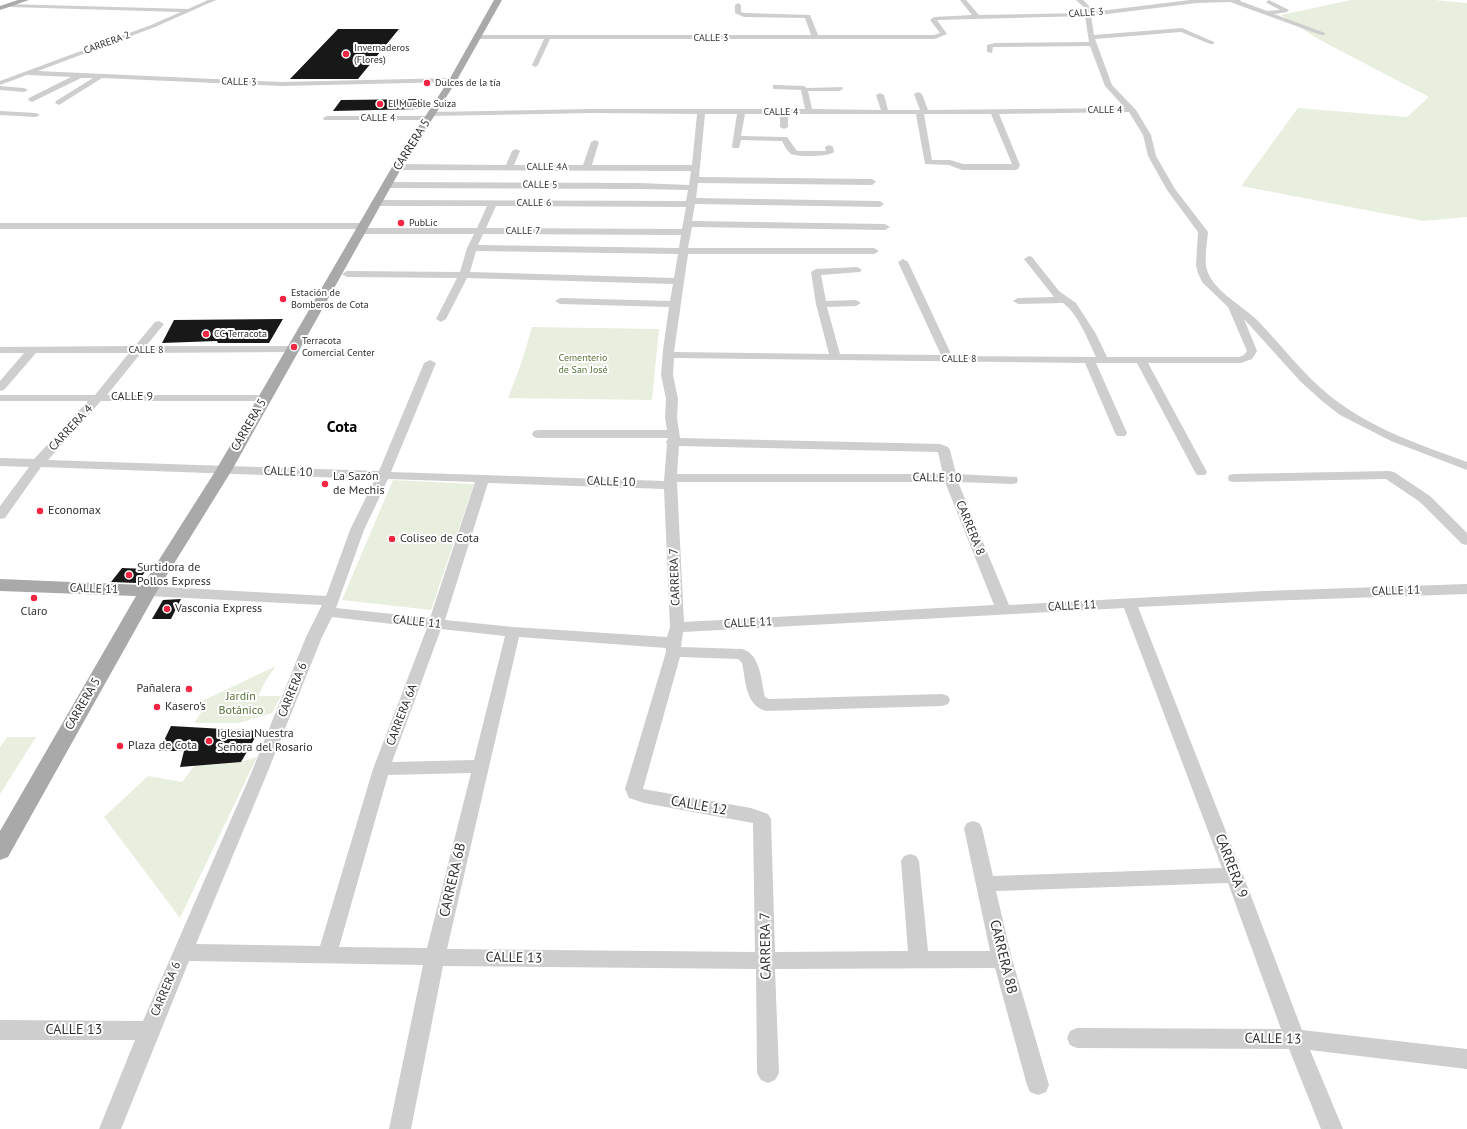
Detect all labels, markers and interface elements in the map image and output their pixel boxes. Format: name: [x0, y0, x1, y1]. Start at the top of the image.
street label: CALLE 3: [1068, 6, 1104, 20]
street label: CARRERA 2: [82, 29, 132, 57]
street label: CALLE 3: [693, 32, 729, 44]
place label: Invernaderos (Flores): [354, 42, 409, 66]
marker: Invernaderos (Flores): [341, 49, 351, 59]
street label: CALLE 3: [221, 75, 257, 89]
place label: Dulces de la tía: [435, 77, 501, 89]
marker: Dulces de la tía: [422, 78, 432, 88]
place label: El Mueble Suiza: [388, 98, 456, 110]
marker: El Mueble Suiza: [375, 99, 385, 109]
street label: CALLE 4: [1087, 104, 1123, 116]
street label: CALLE 4: [763, 106, 799, 118]
street label: CALLE 4: [360, 112, 396, 124]
street label: CARRERA 5: [391, 117, 433, 173]
street label: CALLE 4A: [527, 161, 567, 173]
street label: CALLE 5: [522, 179, 558, 191]
street label: CALLE 6: [516, 197, 552, 209]
place label: PubLic: [409, 217, 437, 229]
marker: PubLic: [396, 218, 406, 228]
street label: CALLE 7: [505, 225, 541, 237]
place label: Estación de Bomberos de Cota: [291, 287, 369, 310]
marker: Estación de Bomberos de Cota: [278, 294, 288, 304]
place label: CC Terracota: [214, 328, 267, 340]
marker: CC Terracota: [201, 329, 211, 339]
place label: Terracota Comercial Center: [302, 335, 375, 358]
marker: Terracota Comercial Center: [289, 342, 299, 352]
street label: CALLE 8: [128, 344, 164, 356]
park label: Cementerio de San José: [558, 352, 608, 376]
street label: CALLE 8: [941, 353, 977, 365]
street label: CALLE 9: [111, 390, 153, 404]
street label: CARRERA 5: [228, 396, 270, 454]
street label: CARRERA 4: [46, 402, 96, 454]
district label: Cota: [327, 417, 357, 437]
street label: CALLE 10: [263, 464, 313, 480]
place label: La Sazón de Mechis: [333, 470, 384, 498]
street label: CALLE 10: [913, 470, 961, 486]
street label: CALLE 10: [586, 474, 636, 490]
marker: La Sazón de Mechis: [320, 479, 330, 489]
street label: CARRERA 8: [952, 498, 988, 558]
place label: Economax: [48, 504, 101, 518]
marker: Economax: [35, 506, 45, 516]
place label: Coliseo de Cota: [400, 532, 479, 546]
marker: Coliseo de Cota: [387, 534, 397, 544]
street label: CARRERA 7: [667, 548, 683, 606]
place label: Surtidora de Pollos Express: [137, 561, 211, 589]
marker: Surtidora de Pollos Express: [124, 570, 134, 580]
street label: CALLE 11: [69, 581, 119, 597]
street label: CALLE 11: [1371, 583, 1421, 599]
marker: Claro: [29, 593, 39, 603]
street label: CALLE 11: [1047, 598, 1097, 614]
place label: Vasconia Express: [175, 602, 262, 616]
marker: Vasconia Express: [162, 604, 172, 614]
place label: Claro: [21, 605, 47, 619]
street label: CALLE 11: [392, 612, 442, 632]
street label: CALLE 11: [723, 615, 773, 631]
street label: CARRERA 6: [275, 660, 311, 720]
street label: CARRERA 5: [62, 675, 104, 733]
place label: Pañalera: [137, 682, 181, 696]
street label: CARRERA 6A: [384, 682, 420, 748]
marker: Pañalera: [184, 684, 194, 694]
park label: Jardín Botánico: [219, 690, 263, 718]
place label: Kasero's: [165, 700, 206, 714]
marker: Kasero's: [152, 702, 162, 712]
place label: Iglesia Nuestra Señora del Rosario: [217, 727, 313, 755]
marker: Iglesia Nuestra Señora del Rosario: [204, 736, 214, 746]
place label: Plaza de Cota: [128, 739, 197, 753]
marker: Plaza de Cota: [115, 741, 125, 751]
street label: CALLE 12: [670, 793, 728, 819]
street label: CARRERA 9: [1211, 831, 1251, 901]
street label: CARRERA 6B: [436, 841, 470, 919]
street label: CARRERA 7: [757, 912, 775, 980]
street label: CARRERA 8B: [986, 918, 1020, 996]
street label: CALLE 13: [485, 949, 543, 967]
street label: CARRERA 6: [148, 960, 184, 1018]
street label: CALLE 13: [46, 1022, 102, 1038]
street label: CALLE 13: [1244, 1030, 1302, 1048]

